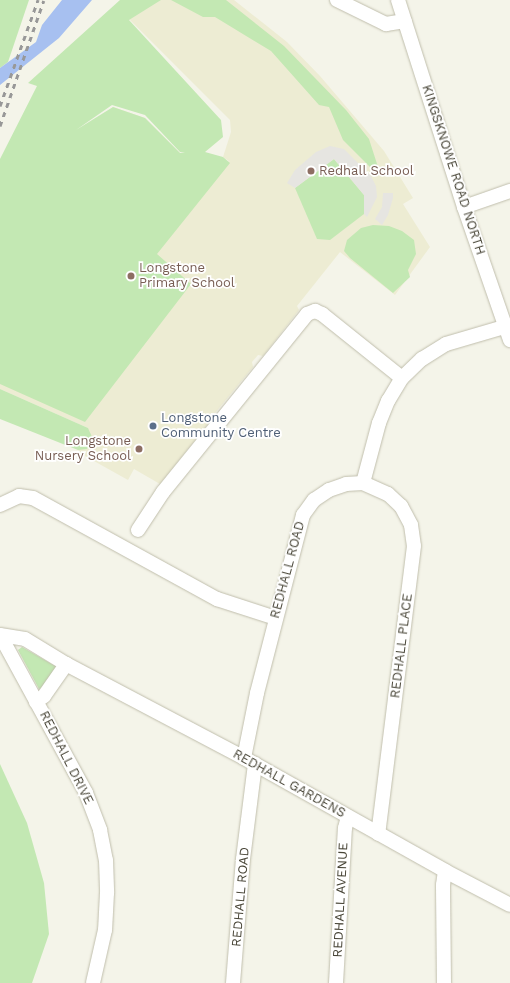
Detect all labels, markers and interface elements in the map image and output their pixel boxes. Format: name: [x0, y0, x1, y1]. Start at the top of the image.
street label: KINGSKNOWE ROAD NORTH: [418, 83, 488, 257]
place label: Redhall School: [319, 163, 414, 179]
marker: Redhall School: [306, 166, 316, 176]
place label: Longstone Primary School: [139, 261, 235, 292]
marker: Longstone Primary School: [126, 271, 136, 281]
place label: Longstone Community Centre: [161, 411, 281, 442]
marker: Longstone Community Centre: [148, 421, 158, 431]
place label: Longstone Nursery School: [34, 434, 131, 465]
marker: Longstone Nursery School: [134, 444, 144, 454]
street label: REDHALL ROAD: [267, 520, 309, 620]
street label: REDHALL PLACE: [388, 593, 416, 699]
street label: REDHALL DRIVE: [36, 709, 96, 807]
street label: REDHALL GARDENS: [230, 746, 348, 822]
street label: REDHALL AVENUE: [330, 842, 352, 958]
street label: REDHALL ROAD: [229, 846, 253, 948]

